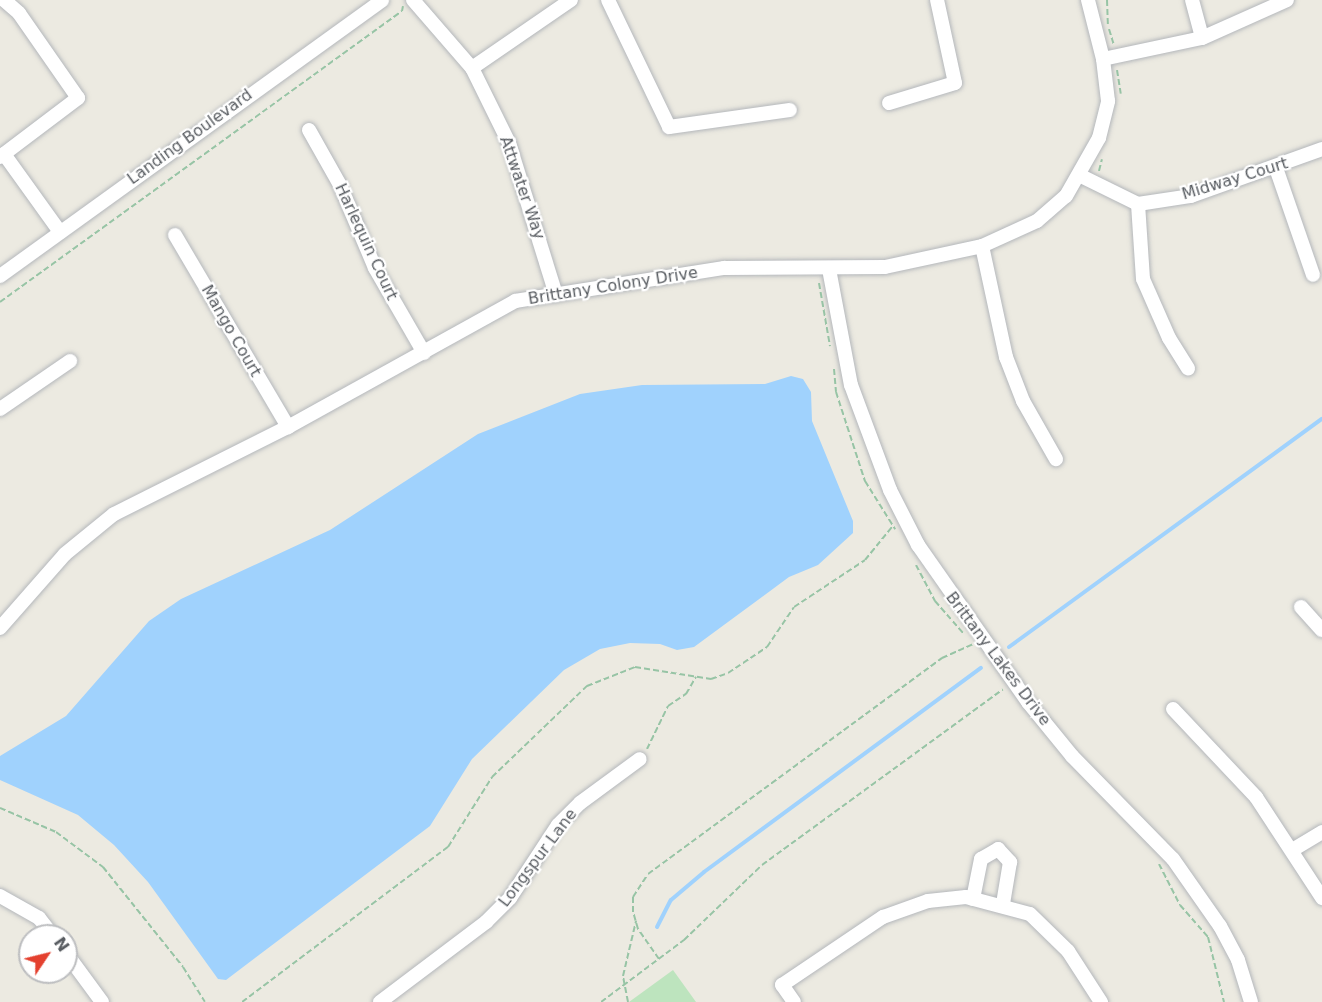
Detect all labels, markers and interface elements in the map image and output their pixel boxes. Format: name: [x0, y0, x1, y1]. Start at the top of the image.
street label: Landing Boulevard: [124, 85, 256, 189]
street label: Attwater Way: [495, 134, 549, 242]
street label: Midway Court: [1180, 154, 1290, 204]
street label: Harlequin Court: [331, 181, 401, 303]
street label: Brittany Colony Drive: [527, 263, 699, 309]
street label: Mango Court: [197, 282, 265, 380]
street label: Brittany Lakes Drive: [941, 588, 1055, 730]
street label: Longspur Lane: [495, 805, 581, 911]
north arrow: [18, 924, 78, 984]
text: N: [50, 934, 73, 955]

